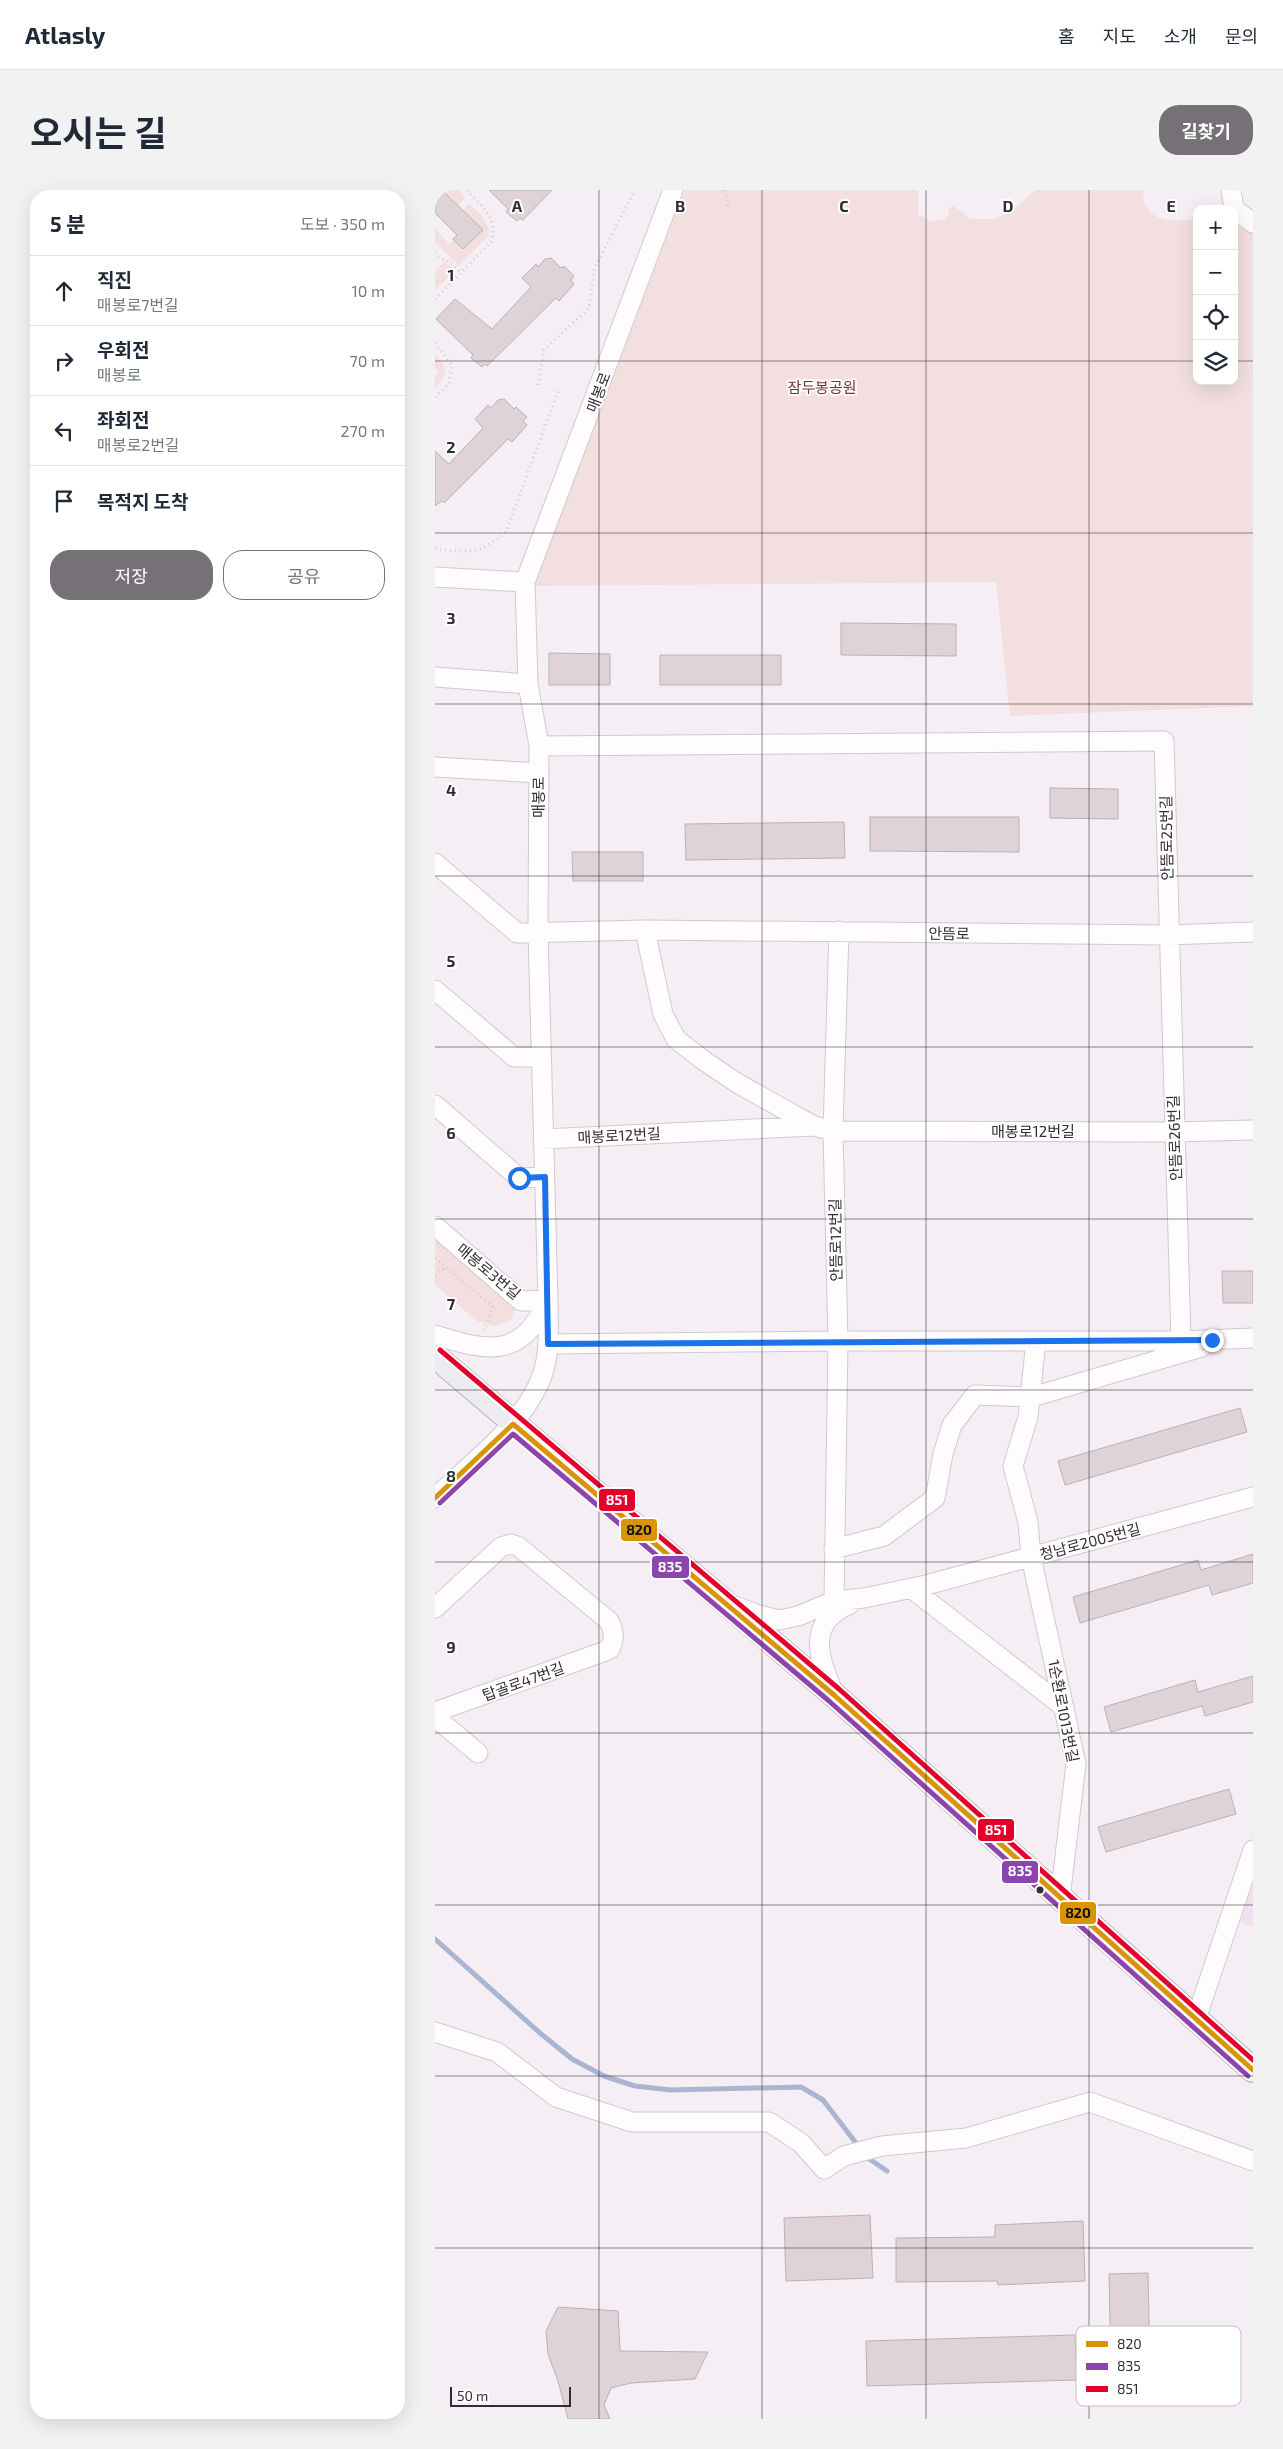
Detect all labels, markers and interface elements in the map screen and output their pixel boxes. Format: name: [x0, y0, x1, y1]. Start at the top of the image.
text: Atlasly: [25, 20, 105, 49]
text: 홈: [1058, 25, 1075, 47]
text: 지도: [1103, 25, 1136, 47]
text: 소개: [1164, 25, 1197, 47]
text: 문의: [1225, 25, 1258, 47]
button: 길찾기: [1159, 105, 1253, 155]
text: 오시는 길: [30, 111, 166, 153]
text: A: [512, 196, 523, 215]
text: B: [675, 196, 685, 215]
text: C: [839, 196, 849, 215]
text: D: [1003, 196, 1014, 215]
text: E: [1166, 196, 1176, 215]
map controls: [1193, 205, 1238, 385]
button: +: [1193, 205, 1238, 250]
text: 5 분: [50, 211, 85, 236]
text: 도보 · 350 m: [300, 214, 385, 233]
button: −: [1193, 250, 1238, 295]
text: 1: [448, 265, 454, 284]
text: 직진: [97, 268, 132, 291]
icon: ahead: [50, 277, 78, 305]
text: 10 m: [351, 281, 385, 300]
text: 매봉로7번길: [97, 295, 179, 314]
button: locate: [1193, 295, 1238, 340]
text: 우회전: [97, 338, 149, 361]
button: layers: [1193, 340, 1238, 385]
icon: right: [50, 347, 78, 375]
text: 70 m: [350, 351, 385, 370]
text: 매봉로: [97, 365, 141, 384]
street label: 매봉로: [582, 369, 614, 415]
park label: 잠두봉공원: [787, 378, 857, 396]
text: 좌회전: [97, 408, 149, 431]
icon: left: [50, 417, 78, 445]
text: 270 m: [341, 421, 385, 440]
text: 매봉로2번길: [97, 435, 180, 454]
text: 2: [446, 437, 456, 456]
icon: arrive: [50, 487, 78, 515]
text: 목적지 도착: [97, 490, 189, 513]
button: 저장: [50, 550, 213, 600]
button: 공유: [223, 550, 385, 600]
text: 3: [446, 608, 456, 627]
street label: 매봉로: [529, 776, 547, 818]
text: 4: [446, 780, 456, 799]
street label: 안뜸로25번길: [1156, 795, 1176, 881]
street label: 안뜸로: [928, 924, 970, 942]
text: 5: [447, 951, 456, 970]
street label: 안뜸로26번길: [1164, 1095, 1184, 1181]
street label: 매봉로12번길: [991, 1122, 1075, 1140]
text: 6: [446, 1123, 456, 1142]
street label: 매봉로12번길: [577, 1124, 661, 1146]
route start: [508, 1167, 531, 1190]
street label: 안뜸로12번길: [825, 1198, 845, 1282]
street label: 매봉로3번길: [454, 1239, 524, 1303]
text: 7: [447, 1294, 456, 1313]
route end: [1201, 1329, 1224, 1352]
text: 8: [446, 1466, 456, 1485]
line badge: 851: [598, 1488, 636, 1512]
text: 851: [606, 1491, 628, 1508]
line badge: 820: [620, 1518, 658, 1542]
street label: 청남로2005번길: [1038, 1519, 1142, 1563]
text: 820: [626, 1521, 652, 1538]
line badge: 835: [651, 1555, 690, 1579]
text: 835: [658, 1558, 682, 1575]
text: 9: [446, 1637, 456, 1656]
street label: 탑골로47번길: [480, 1658, 566, 1704]
street label: 1순환로1013번길: [1045, 1658, 1083, 1764]
line badge: 851: [977, 1818, 1015, 1842]
text: 851: [985, 1821, 1007, 1838]
line badge: 835: [1001, 1860, 1039, 1884]
text: 835: [1008, 1862, 1032, 1879]
unlabelled marker: [1035, 1885, 1045, 1895]
line badge: 820: [1059, 1901, 1097, 1925]
text: 820: [1065, 1904, 1091, 1921]
legend: [1076, 2326, 1241, 2406]
text: 820: [1117, 2335, 1142, 2352]
text: 835: [1117, 2357, 1141, 2374]
text: 851: [1117, 2380, 1139, 2397]
scale bar: [450, 2384, 571, 2407]
text: 50 m: [457, 2387, 488, 2404]

